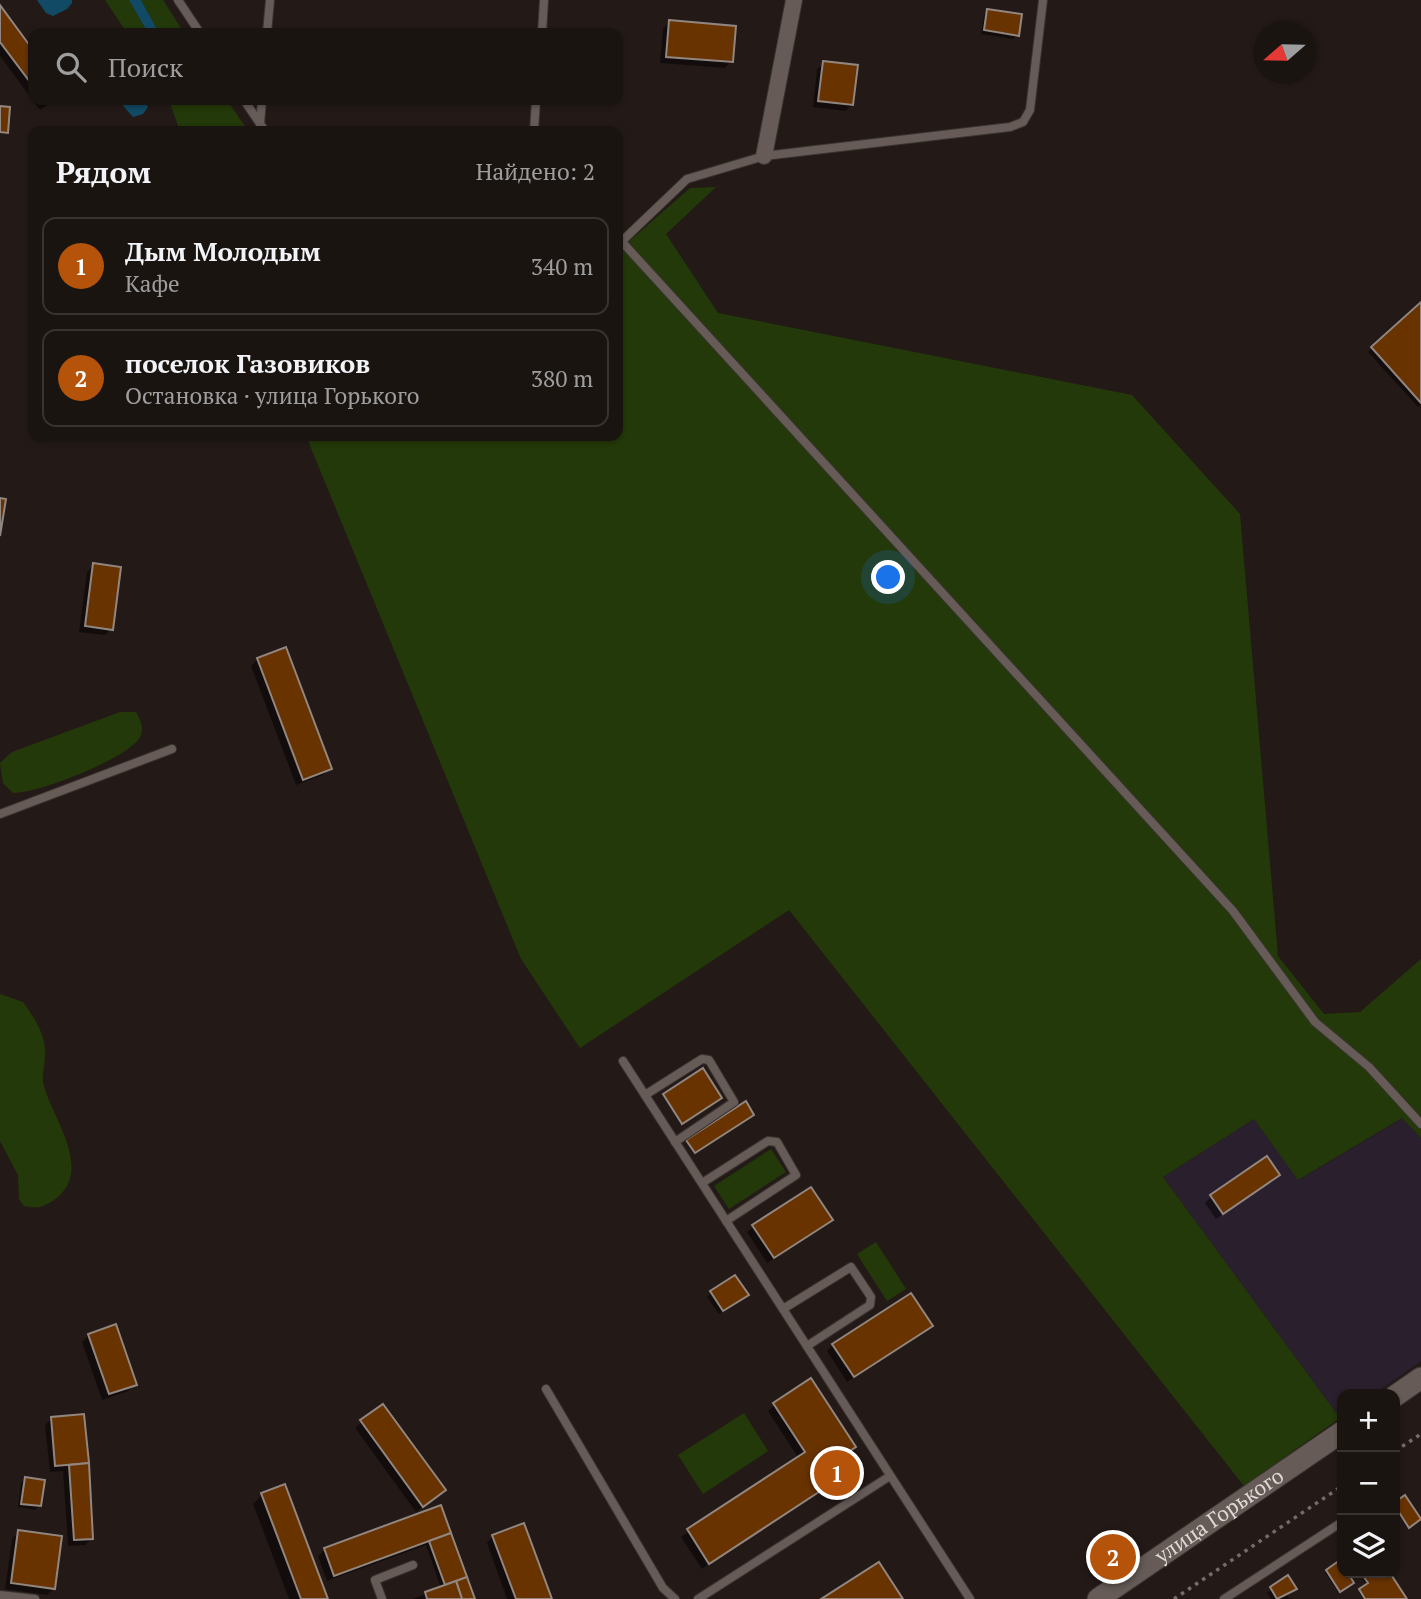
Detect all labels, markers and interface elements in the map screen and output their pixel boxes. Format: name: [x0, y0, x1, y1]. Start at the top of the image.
north arrow: [1253, 21, 1316, 84]
search box: [28, 28, 623, 105]
icon: search: [52, 48, 90, 86]
text: Поиск: [108, 50, 183, 84]
text: Рядом: [56, 152, 151, 192]
text: Найдено: 2: [476, 156, 595, 187]
text: Дым Молодым: [125, 234, 321, 268]
text: 1: [75, 251, 88, 282]
text: 340 m: [531, 251, 593, 282]
text: Кафе: [125, 268, 180, 299]
text: поселок Газовиков: [125, 346, 370, 380]
text: 2: [75, 363, 88, 394]
text: 380 m: [531, 363, 593, 394]
text: Остановка · улица Горького: [125, 380, 420, 411]
your location: [871, 560, 905, 594]
map controls: [1337, 1389, 1400, 1578]
button: +: [1337, 1389, 1400, 1452]
pin: 1: [814, 1447, 860, 1499]
button: −: [1337, 1452, 1400, 1515]
street label: улица Горького: [1148, 1461, 1289, 1570]
button: layers: [1337, 1515, 1400, 1578]
pin: 2: [1090, 1531, 1136, 1583]

